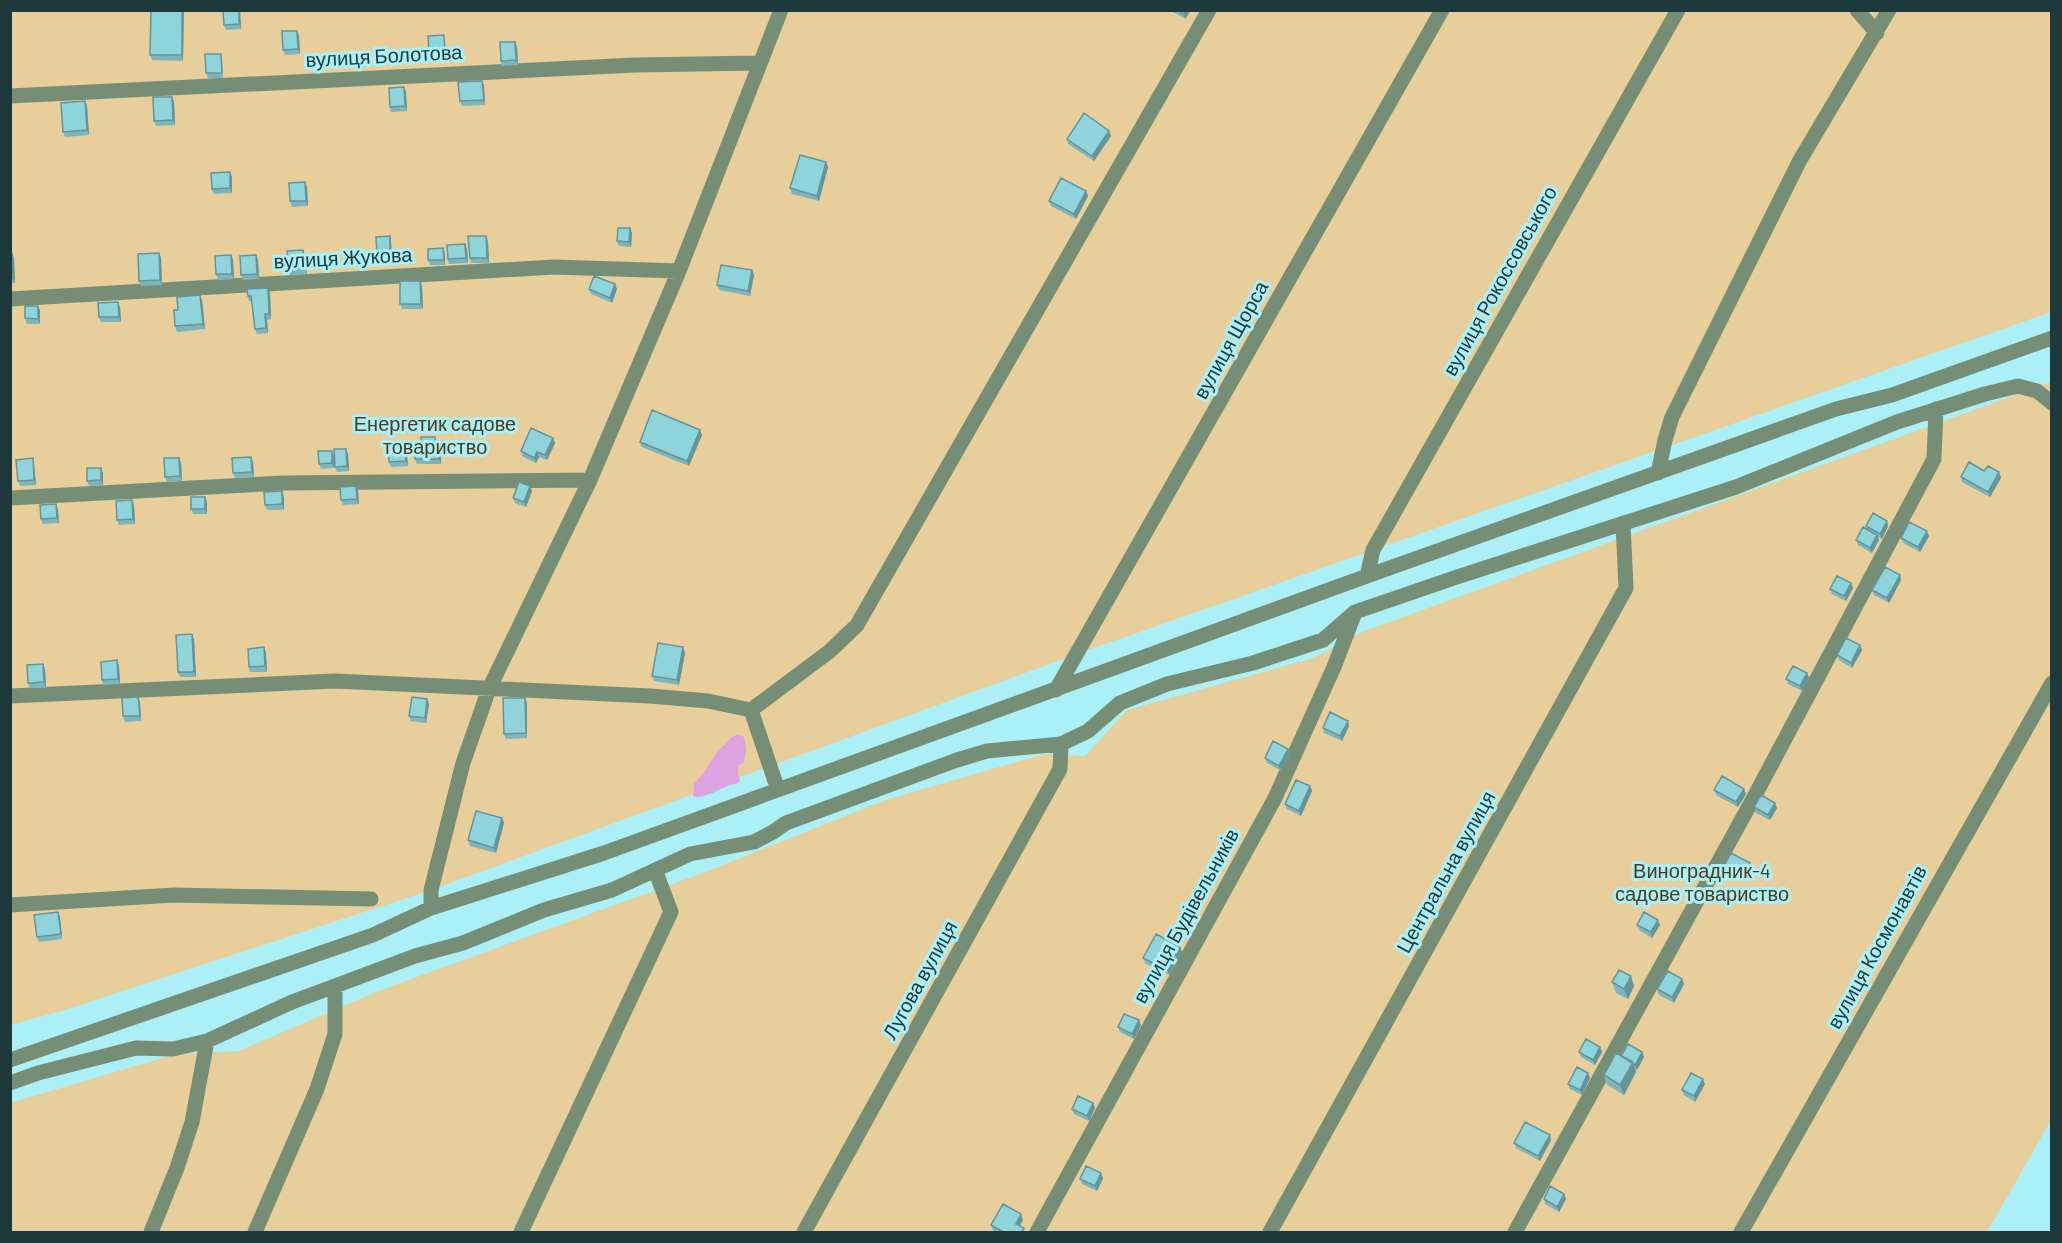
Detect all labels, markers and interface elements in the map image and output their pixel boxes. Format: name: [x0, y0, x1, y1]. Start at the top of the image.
street label: вулиця Болотова: [305, 39, 464, 71]
street label: вулиця Рокоссовського: [1437, 182, 1561, 379]
street label: вулиця Жукова: [273, 241, 414, 273]
street label: вулиця Щорса: [1188, 276, 1273, 403]
park label: Енергетик садове товариство: [354, 411, 516, 458]
street label: Центральна вулиця: [1391, 786, 1500, 957]
street label: вулиця Будівельників: [1127, 824, 1243, 1007]
park label: Виноградник-4 садове товариство: [1615, 858, 1789, 905]
street label: вулиця Космонавтів: [1821, 861, 1931, 1032]
street label: Лугова вулиця: [877, 916, 962, 1043]

